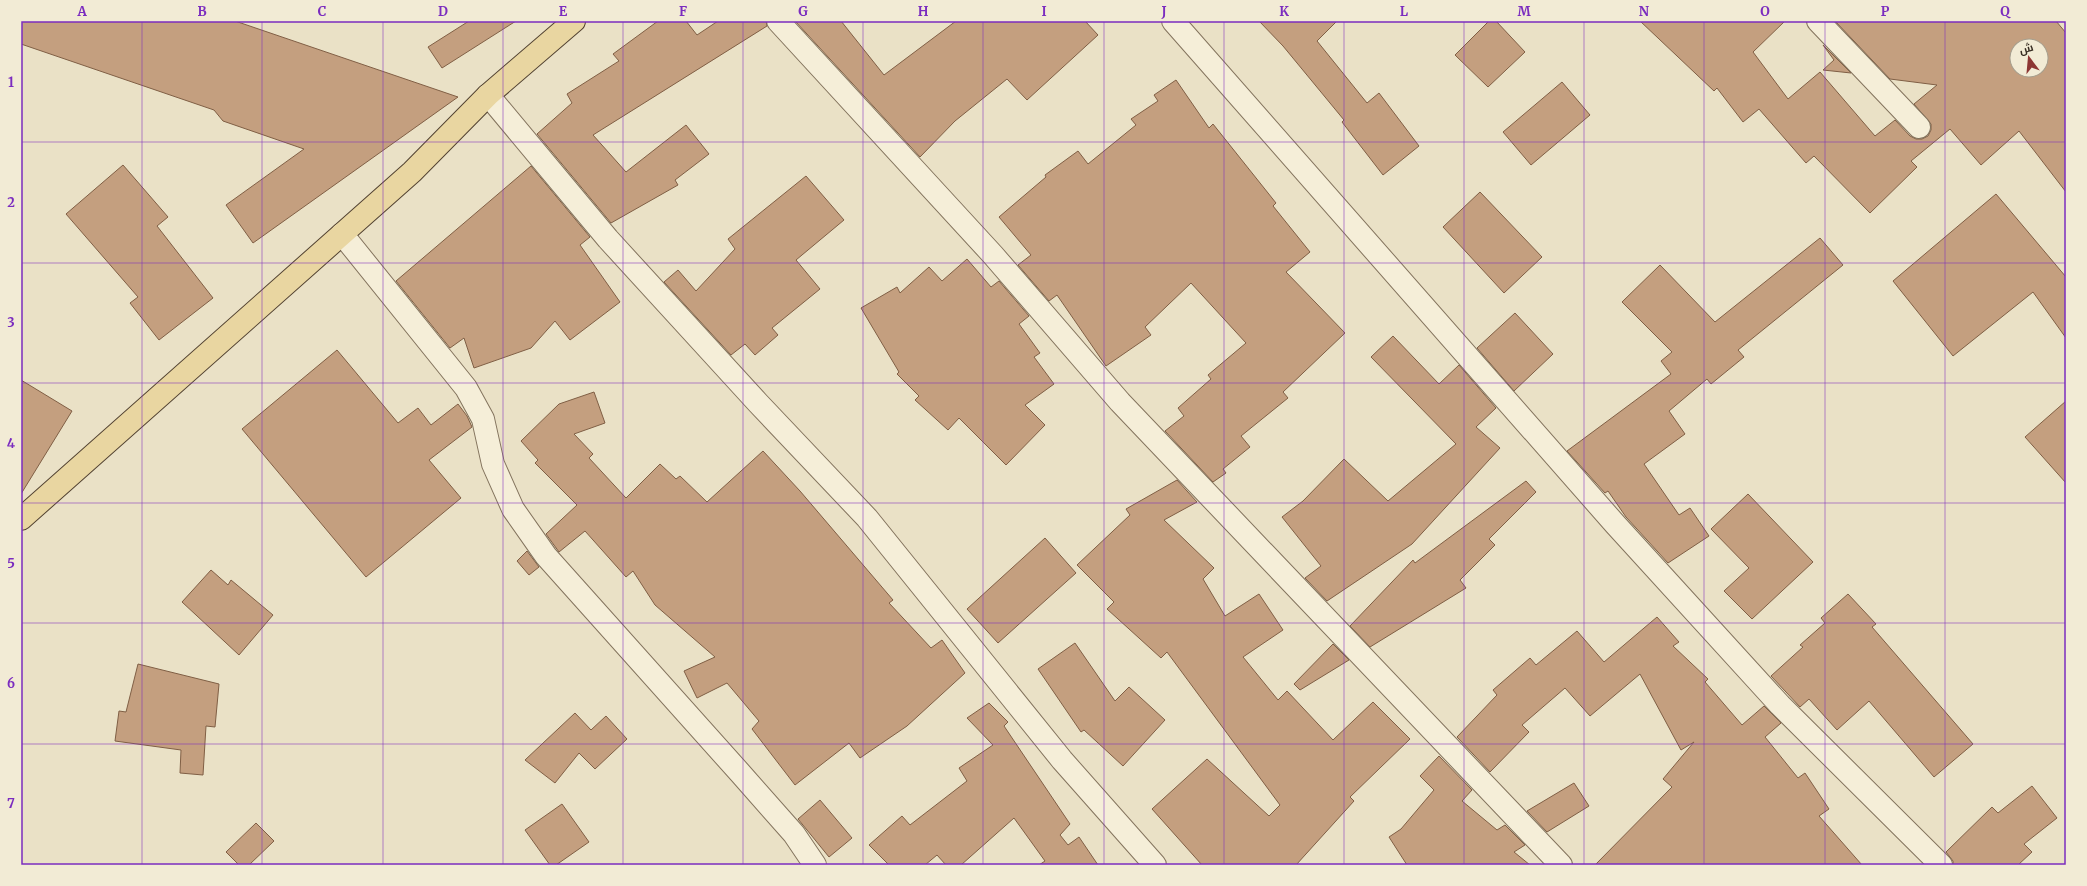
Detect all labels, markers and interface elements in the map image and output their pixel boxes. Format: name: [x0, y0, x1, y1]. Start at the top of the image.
text: A: [76, 3, 87, 20]
text: B: [197, 3, 207, 20]
text: C: [318, 3, 327, 20]
text: D: [438, 3, 448, 20]
text: E: [559, 3, 568, 20]
text: F: [679, 3, 687, 20]
text: G: [798, 3, 808, 20]
text: H: [918, 3, 929, 20]
text: I: [1041, 3, 1047, 20]
text: J: [1160, 3, 1167, 20]
text: K: [1279, 3, 1289, 20]
text: L: [1400, 3, 1409, 20]
text: M: [1517, 3, 1531, 20]
text: N: [1639, 3, 1650, 20]
text: O: [1760, 3, 1770, 20]
text: P: [1881, 3, 1890, 20]
text: Q: [2000, 3, 2011, 20]
north arrow: [2009, 38, 2049, 78]
text: ش: [2018, 40, 2035, 57]
text: 1: [8, 74, 14, 91]
text: 2: [7, 194, 15, 211]
text: 3: [7, 314, 15, 331]
text: 4: [7, 435, 16, 452]
text: 5: [7, 555, 15, 572]
text: 6: [7, 675, 15, 692]
text: 7: [7, 795, 15, 812]

